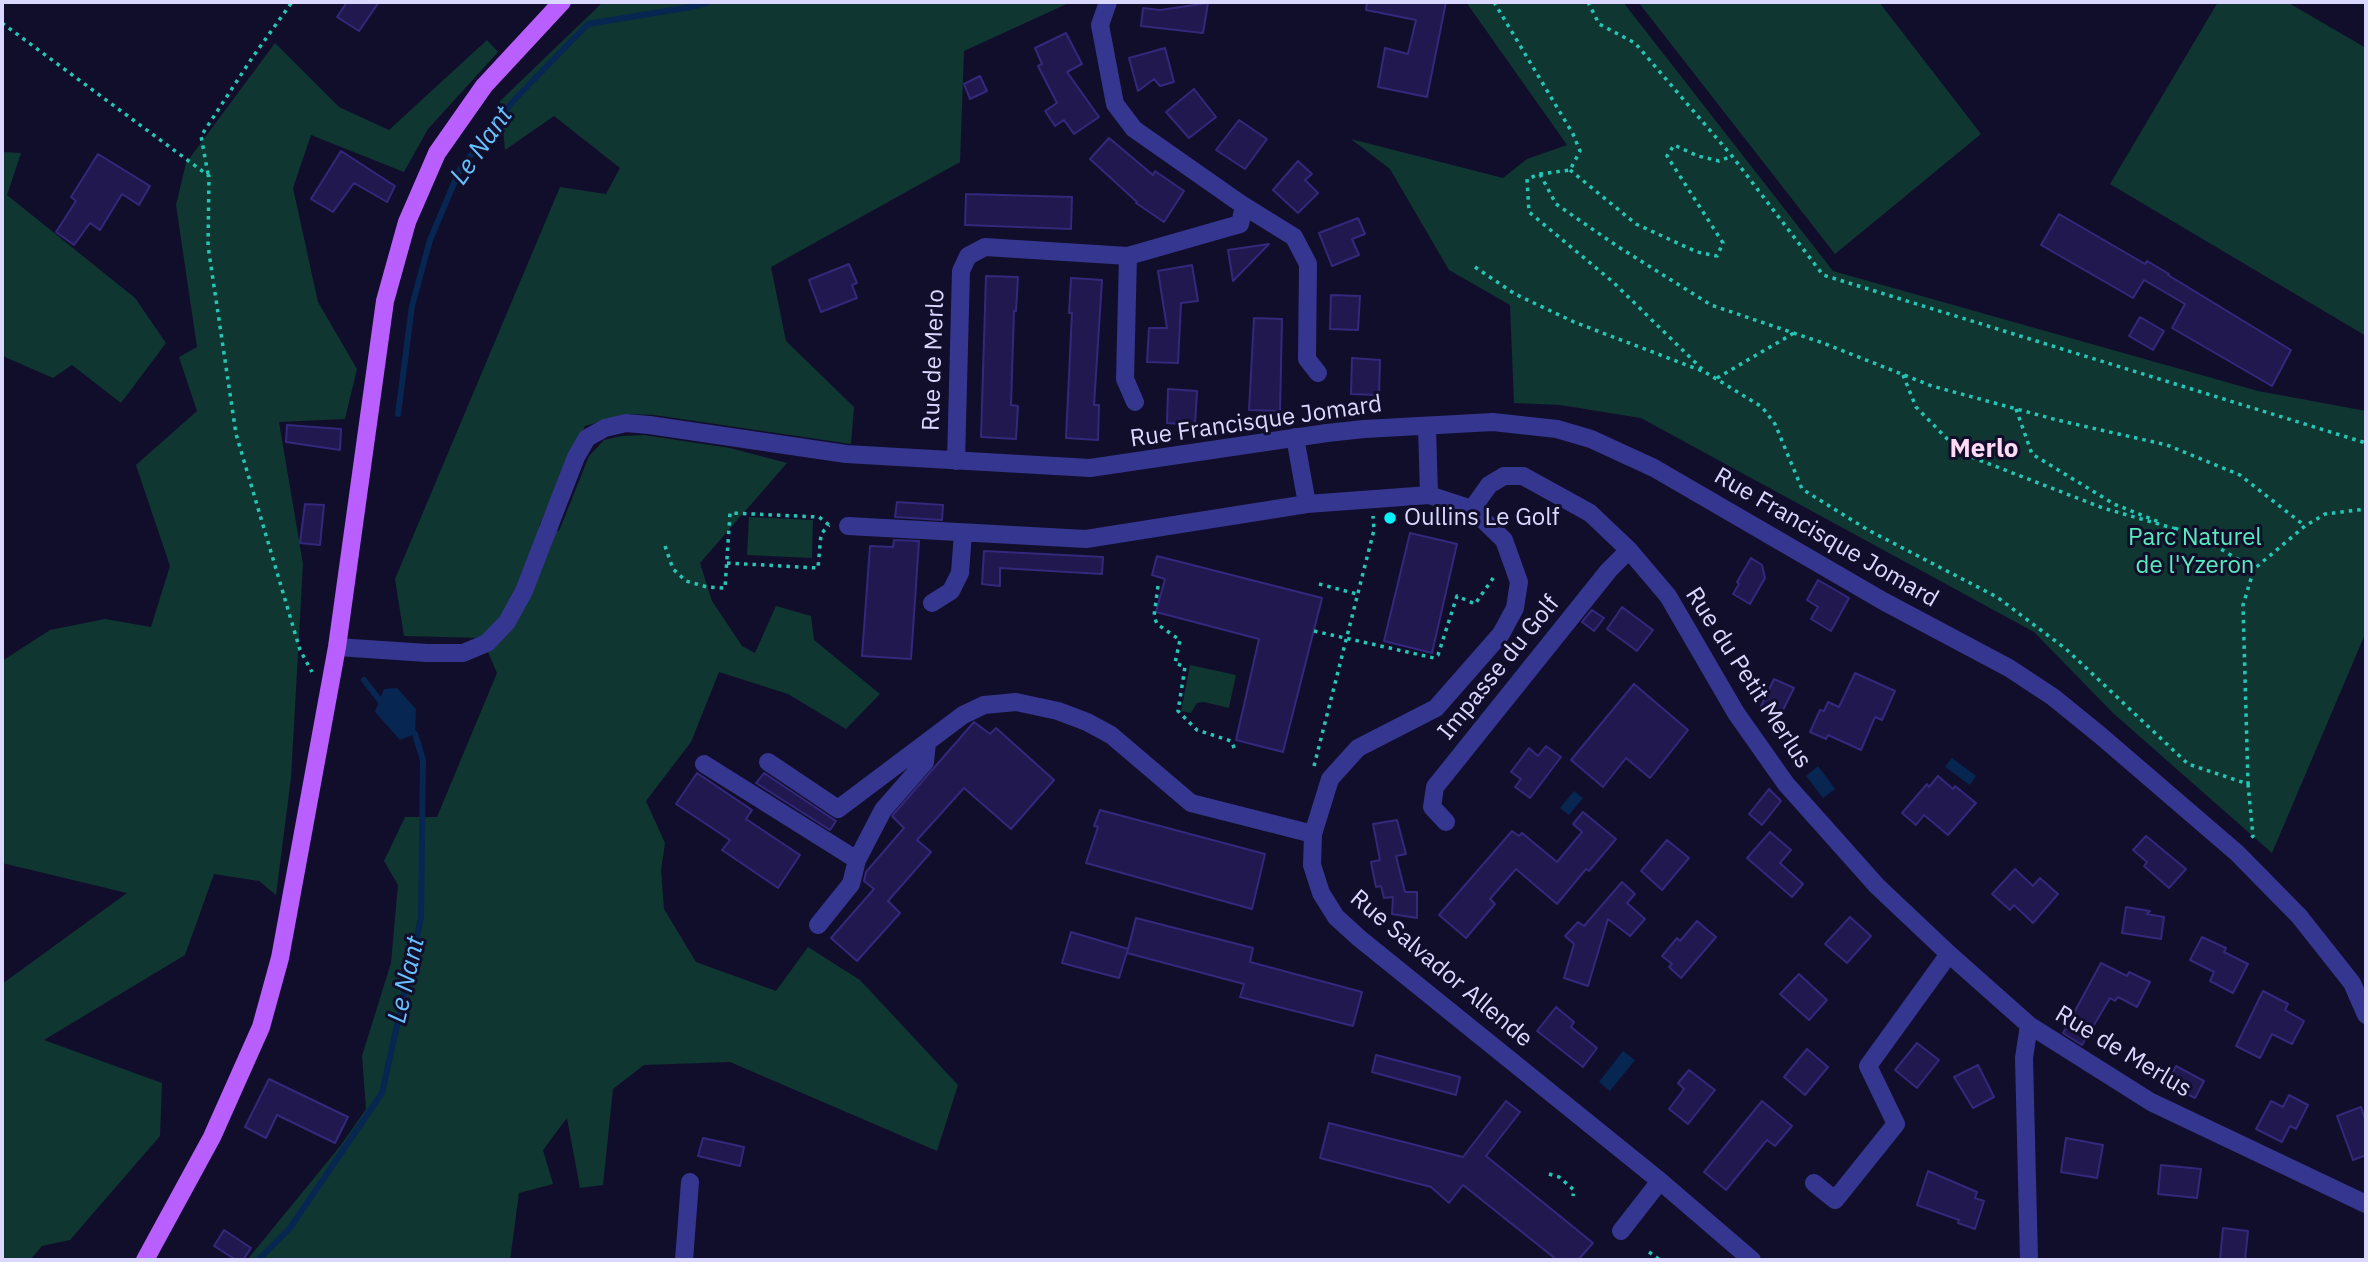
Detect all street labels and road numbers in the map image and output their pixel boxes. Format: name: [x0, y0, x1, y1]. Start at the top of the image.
street label: Rue de Merlo: [917, 289, 951, 431]
street label: Rue Francisque Jomard: [1128, 390, 1384, 454]
street label: Rue Francisque Jomard: [1709, 462, 1943, 614]
street label: Rue du Petit Merlus: [1679, 582, 1817, 774]
street label: Impasse du Golf: [1432, 590, 1566, 746]
street label: Rue Salvador Allende: [1344, 884, 1538, 1054]
street label: Rue de Merlus: [2050, 1000, 2196, 1104]

